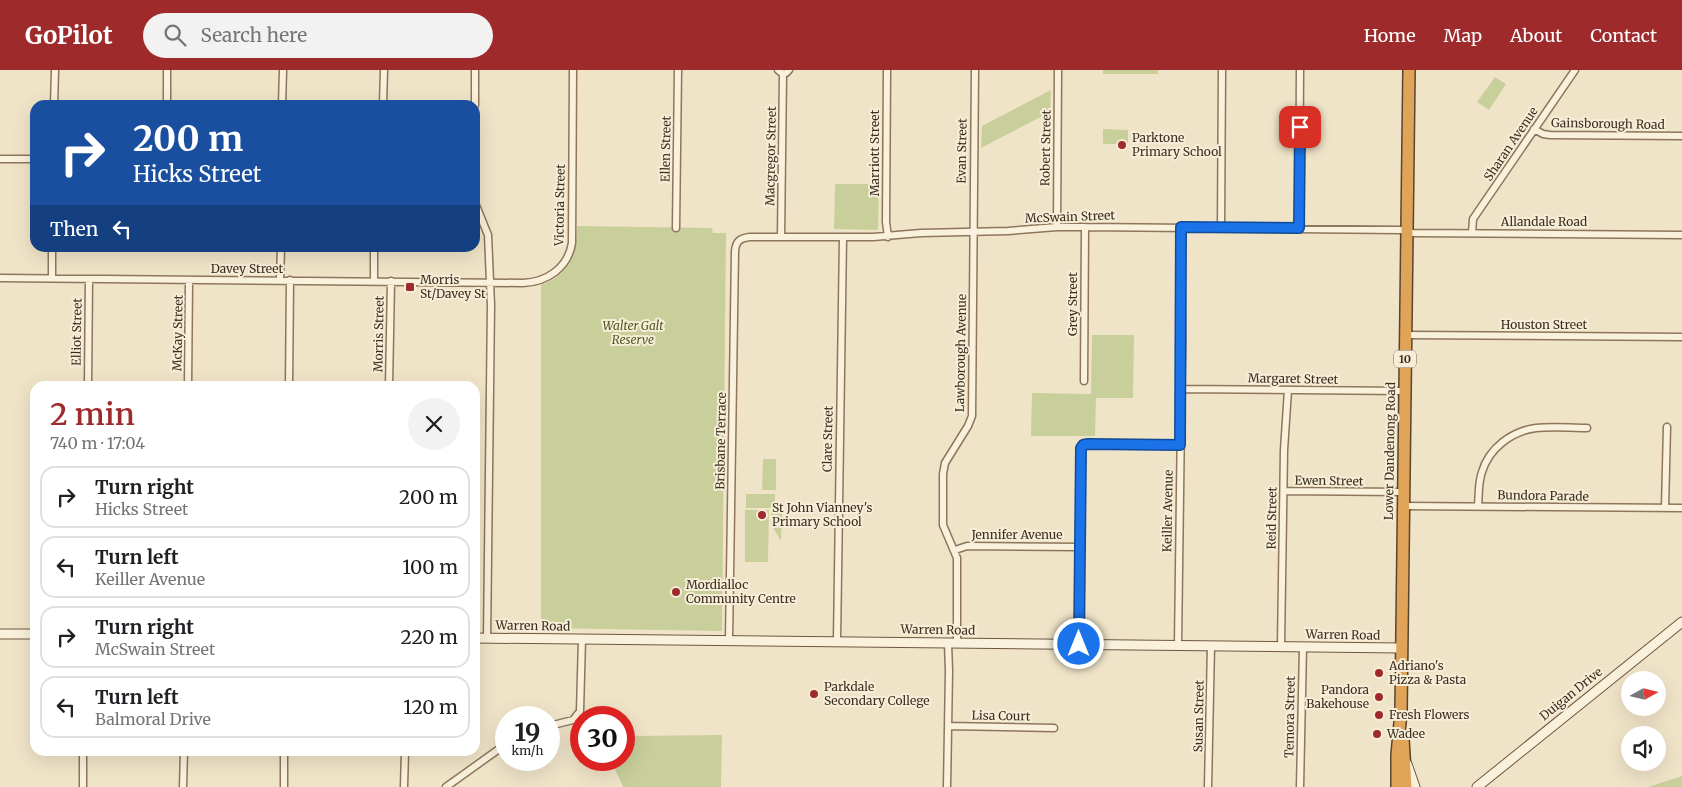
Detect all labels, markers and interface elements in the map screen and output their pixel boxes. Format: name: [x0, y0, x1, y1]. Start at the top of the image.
search box: [143, 13, 493, 58]
text: GoPilot: [25, 20, 113, 51]
icon: search: [161, 21, 189, 49]
text: Search here: [201, 23, 307, 47]
text: Home: [1364, 24, 1416, 47]
text: Map: [1444, 24, 1482, 47]
text: About: [1510, 24, 1562, 47]
text: Contact: [1590, 24, 1657, 47]
street label: Sharan Avenue: [1480, 104, 1541, 184]
street label: Macgregor Street: [762, 106, 779, 206]
pin: [1279, 106, 1321, 148]
street label: Marriott Street: [867, 109, 882, 196]
street label: Robert Street: [1037, 109, 1054, 186]
icon: arrive: [1286, 113, 1314, 141]
street label: Ellen Street: [657, 115, 674, 182]
street label: Gainsborough Road: [1551, 115, 1665, 132]
text: 200 m: [133, 117, 243, 161]
street label: Evan Street: [953, 118, 970, 184]
icon: right: [50, 120, 115, 185]
place label: Parktone Primary School: [1132, 130, 1222, 159]
marker: Parktone Primary School: [1116, 139, 1128, 151]
text: Hicks Street: [133, 160, 261, 188]
street label: Victoria Street: [551, 164, 568, 247]
street label: McSwain Street: [1025, 207, 1116, 226]
street label: Allandale Road: [1500, 214, 1587, 229]
icon: left: [108, 215, 136, 243]
text: Then: [50, 217, 98, 241]
street label: Davey Street: [211, 261, 284, 276]
place label: Morris St/Davey St: [420, 272, 486, 301]
street label: Grey Street: [1065, 272, 1080, 336]
marker: Morris St/Davey St: [404, 281, 416, 293]
street label: McKay Street: [169, 294, 186, 371]
street label: Lawborough Avenue: [952, 294, 969, 412]
street label: Morris Street: [370, 295, 387, 372]
street label: Elliot Street: [68, 298, 85, 366]
street label: Houston Street: [1501, 317, 1587, 332]
park label: Walter Galt Reserve: [603, 318, 664, 347]
road number: 10: [1394, 350, 1416, 368]
street label: Margaret Street: [1248, 370, 1339, 387]
street label: Lower Dandenong Road: [1381, 382, 1398, 520]
street label: Brisbane Terrace: [712, 392, 729, 490]
text: 2 min: [50, 395, 135, 433]
button: close: [408, 398, 460, 450]
street label: Clare Street: [819, 405, 836, 472]
text: 740 m · 17:04: [50, 433, 145, 453]
street label: Keiller Avenue: [1159, 470, 1176, 552]
street label: Ewen Street: [1294, 472, 1364, 489]
text: Turn right: [95, 475, 194, 499]
icon: right: [52, 483, 80, 511]
text: 200 m: [399, 485, 458, 509]
street label: Reid Street: [1263, 486, 1280, 549]
street label: Bundora Parade: [1497, 487, 1589, 504]
text: Hicks Street: [95, 499, 188, 519]
place label: St John Vianney's Primary School: [772, 500, 873, 529]
marker: St John Vianney's Primary School: [756, 509, 768, 521]
street label: Jennifer Avenue: [970, 527, 1063, 542]
text: Turn left: [95, 545, 179, 569]
icon: left: [52, 553, 80, 581]
text: 100 m: [402, 555, 458, 579]
text: Keiller Avenue: [95, 569, 205, 589]
place label: Mordialloc Community Centre: [686, 577, 796, 606]
marker: Mordialloc Community Centre: [670, 586, 682, 598]
text: Turn right: [95, 615, 194, 639]
street label: Warren Road: [495, 617, 570, 634]
position arrow: [1052, 617, 1104, 669]
street label: Warren Road: [900, 621, 975, 638]
icon: right: [52, 623, 80, 651]
text: 220 m: [401, 625, 458, 649]
street label: Warren Road: [1305, 626, 1380, 643]
text: McSwain Street: [95, 639, 215, 659]
place label: Adriano's Pizza & Pasta: [1388, 658, 1467, 687]
street label: Duigan Drive: [1536, 664, 1605, 723]
marker: Adriano's Pizza & Pasta: [1373, 667, 1385, 679]
north arrow: [1621, 671, 1666, 716]
map controls: [1621, 671, 1666, 771]
street label: Temora Street: [1281, 676, 1298, 758]
place label: Parkdale Secondary College: [824, 679, 930, 708]
street label: Susan Street: [1190, 679, 1207, 752]
place label: Pandora Bakehouse: [1306, 682, 1370, 711]
text: Turn left: [95, 685, 179, 709]
marker: Parkdale Secondary College: [808, 688, 820, 700]
marker: Pandora Bakehouse: [1373, 691, 1385, 703]
icon: left: [52, 693, 80, 721]
text: 120 m: [403, 695, 458, 719]
speed limit sign: 30: [570, 706, 635, 771]
street label: Lisa Court: [971, 707, 1031, 724]
place label: Fresh Flowers: [1389, 707, 1470, 722]
text: Balmoral Drive: [95, 709, 211, 729]
marker: Fresh Flowers: [1373, 709, 1385, 721]
text: 19: [515, 716, 540, 748]
place label: Wadee: [1386, 726, 1425, 741]
button: sound: [1621, 726, 1666, 771]
marker: Wadee: [1371, 728, 1383, 740]
text: km/h: [512, 743, 543, 758]

